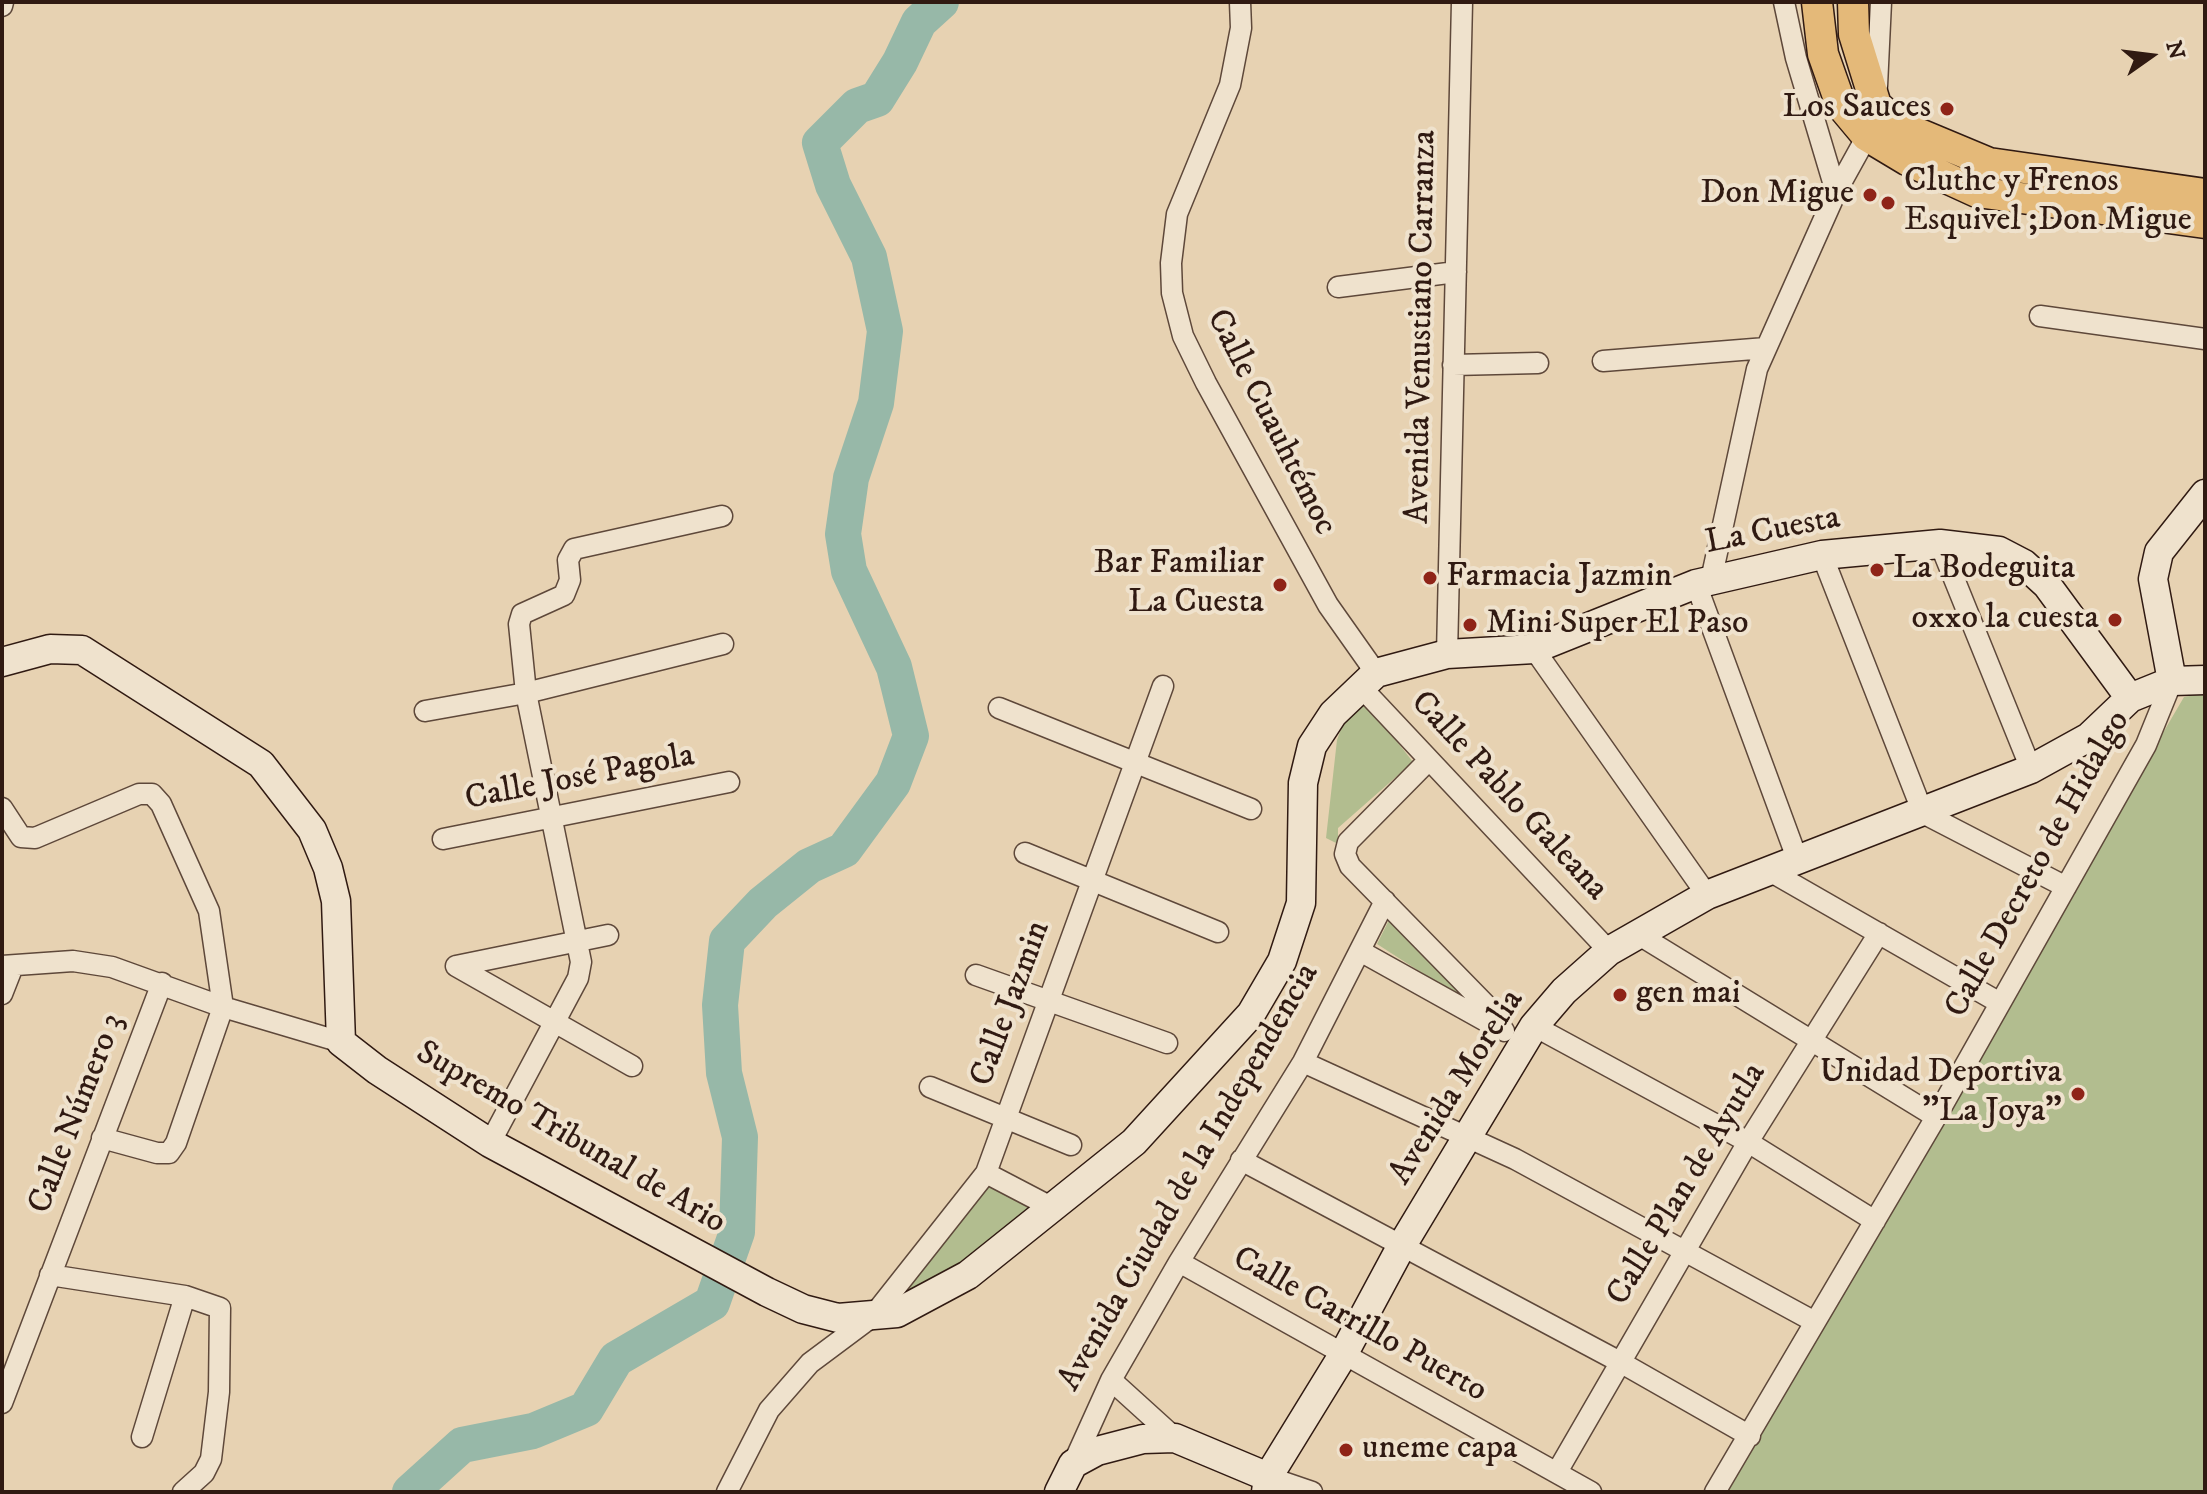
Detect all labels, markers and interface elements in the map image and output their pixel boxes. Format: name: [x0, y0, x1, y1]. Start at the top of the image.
north arrow: [2111, 16, 2191, 96]
text: N: [2159, 38, 2190, 62]
place label: Los Sauces: [1783, 89, 1931, 129]
marker: Los Sauces: [1938, 100, 1956, 118]
street label: Avenida Venustiano Carranza: [1399, 130, 1447, 524]
place label: Cluthc y Frenos Esquivel ;Don Migue: [1904, 163, 2192, 242]
place label: Don Migue: [1700, 175, 1854, 215]
marker: Don Migue: [1861, 186, 1879, 204]
marker: Cluthc y Frenos Esquivel ;Don Migue: [1879, 194, 1897, 212]
street label: Calle Cuauhtémoc: [1196, 303, 1344, 543]
street label: La Cuesta: [1702, 499, 1844, 565]
place label: Bar Familiar La Cuesta: [1093, 545, 1264, 624]
place label: La Bodeguita: [1893, 550, 2075, 590]
place label: Farmacia Jazmin: [1446, 558, 1672, 598]
marker: La Bodeguita: [1868, 561, 1886, 579]
marker: Farmacia Jazmin: [1421, 569, 1439, 587]
marker: Bar Familiar La Cuesta: [1271, 576, 1289, 594]
place label: oxxo la cuesta: [1912, 600, 2099, 640]
place label: Mini Super El Paso: [1486, 605, 1749, 645]
marker: oxxo la cuesta: [2106, 611, 2124, 629]
marker: Mini Super El Paso: [1461, 616, 1479, 634]
street label: Calle Pablo Galeana: [1400, 684, 1616, 910]
street label: Calle Decreto de Hidalgo: [1938, 704, 2140, 1026]
street label: Calle José Pagola: [462, 737, 698, 821]
street label: Calle Jazmin: [963, 916, 1061, 1092]
street label: Avenida Ciudad de la Independencia: [1051, 957, 1329, 1399]
place label: gen mai: [1636, 975, 1740, 1015]
street label: Avenida Morelia: [1382, 983, 1534, 1193]
marker: gen mai: [1611, 986, 1629, 1004]
street label: Calle Número 3: [21, 1008, 135, 1220]
street label: Supremo Tribunal de Ario: [408, 1034, 732, 1244]
place label: Unidad Deportiva "La Joya": [1820, 1054, 2062, 1134]
street label: Calle Plan de Ayutla: [1600, 1056, 1776, 1314]
marker: Unidad Deportiva "La Joya": [2069, 1085, 2087, 1103]
street label: Calle Carrillo Puerto: [1225, 1239, 1493, 1413]
place label: uneme capa: [1362, 1430, 1518, 1470]
marker: uneme capa: [1337, 1441, 1355, 1459]

